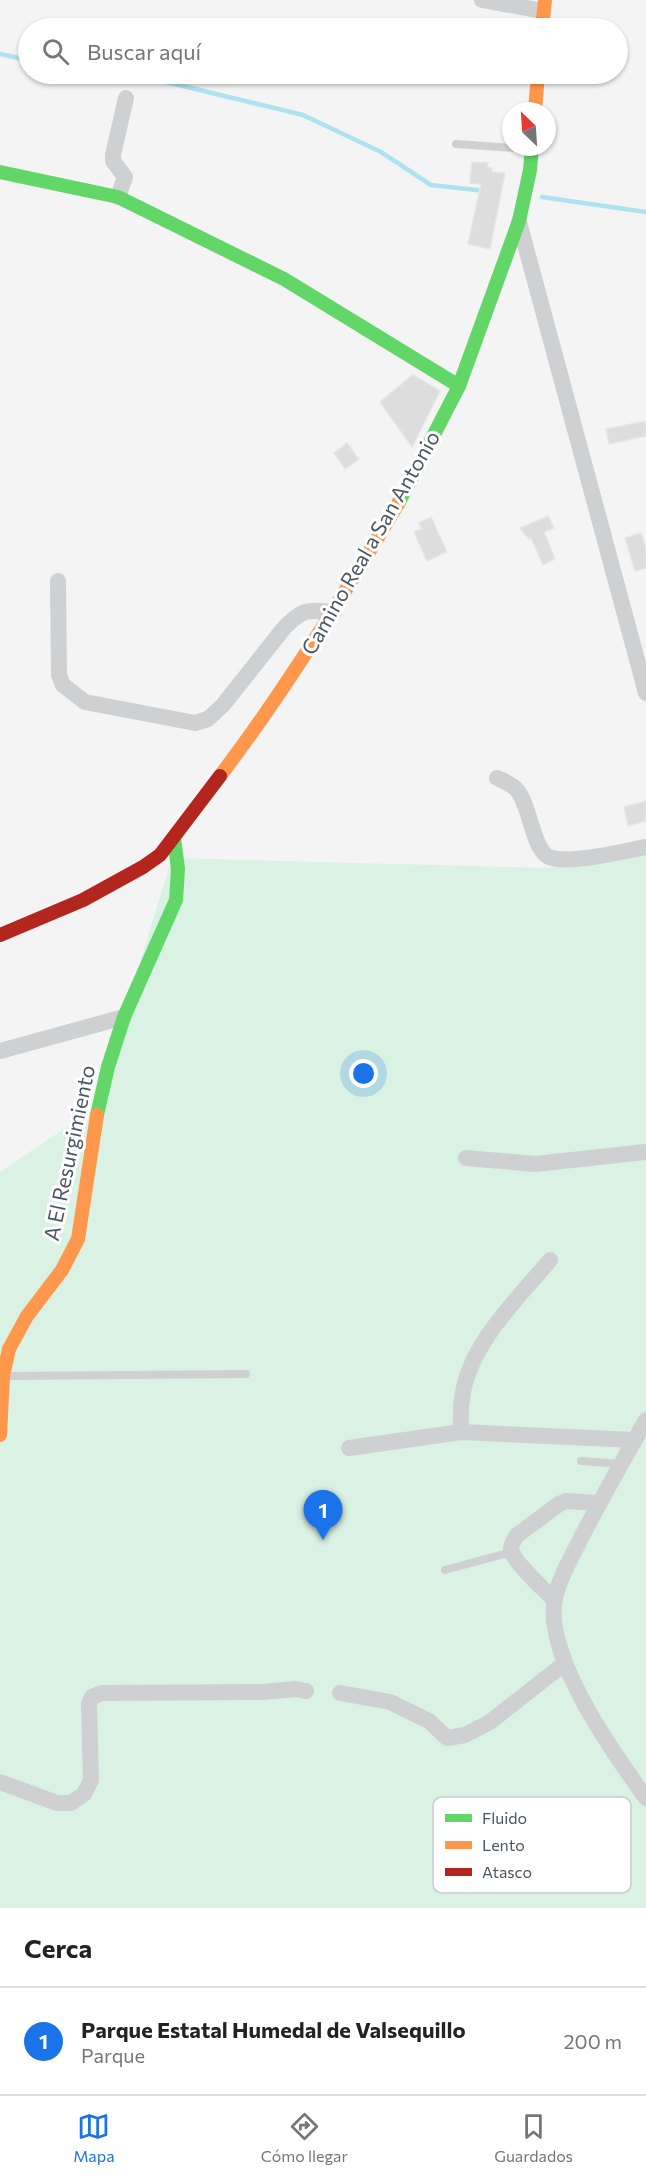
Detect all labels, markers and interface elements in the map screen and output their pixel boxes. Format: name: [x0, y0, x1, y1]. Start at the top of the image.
search box: [18, 18, 628, 84]
icon: search: [39, 35, 72, 68]
text: Buscar aquí: [87, 38, 201, 65]
north arrow: [502, 102, 556, 156]
street label: Camino Real a San Antonio: [295, 426, 444, 659]
your location: [349, 1059, 378, 1088]
street label: A El Resurgimiento: [38, 1063, 99, 1243]
pin: 1: [304, 1490, 342, 1540]
legend: [433, 1797, 631, 1893]
text: Fluido: [482, 1808, 527, 1827]
text: Lento: [482, 1835, 525, 1854]
text: Atasco: [482, 1862, 532, 1881]
text: Cerca: [24, 1932, 92, 1963]
text: Parque Estatal Humedal de Valsequillo: [81, 2016, 466, 2043]
text: 1: [39, 2029, 48, 2053]
text: 200 m: [564, 2029, 622, 2053]
text: Parque: [81, 2043, 145, 2067]
tab: Mapa: [73, 2110, 115, 2165]
tab: Cómo llegar: [261, 2110, 348, 2165]
tab: Guardados: [494, 2110, 573, 2165]

